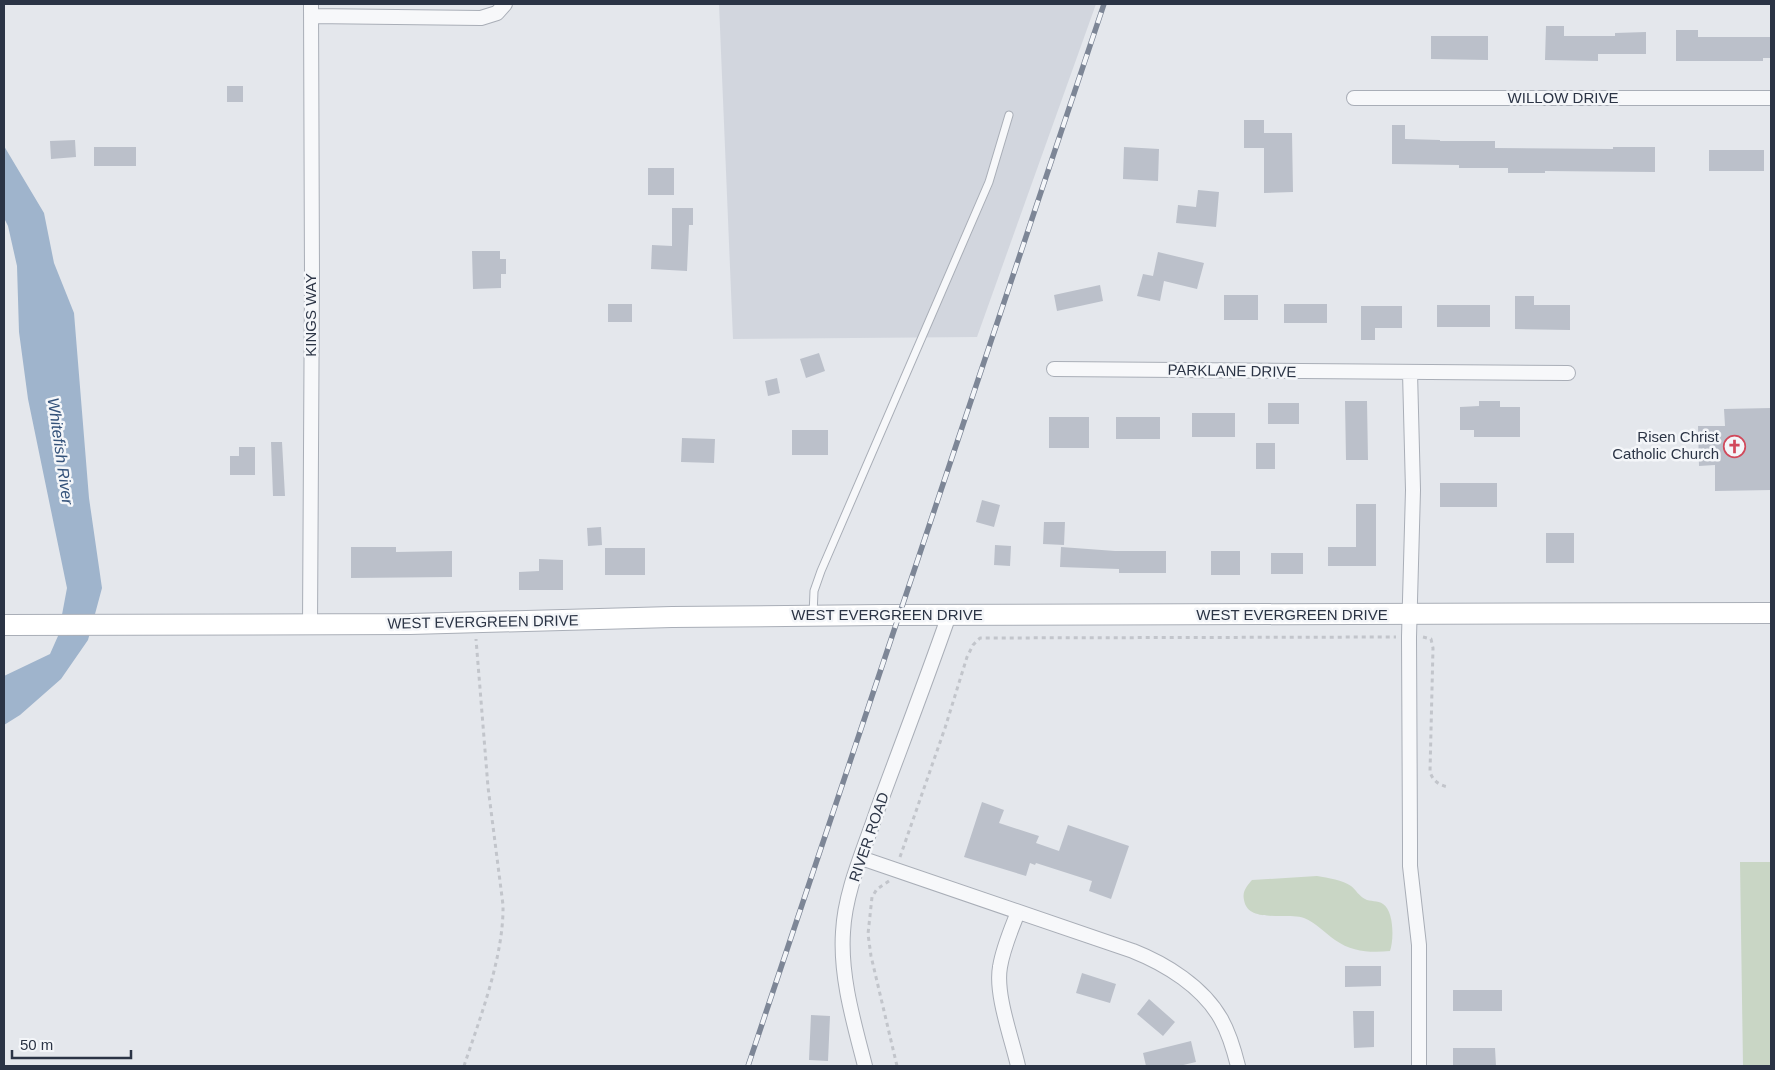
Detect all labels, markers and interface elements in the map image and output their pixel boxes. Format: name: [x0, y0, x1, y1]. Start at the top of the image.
street label: WILLOW DRIVE: [1508, 89, 1618, 106]
street label: KINGS WAY: [302, 273, 319, 357]
street label: PARKLANE DRIVE: [1167, 361, 1297, 380]
water label: Whitefish River: [45, 397, 77, 506]
place label: Risen Christ Catholic Church: [1612, 428, 1720, 462]
church icon: Risen Christ Catholic Church: [1723, 434, 1747, 458]
street label: WEST EVERGREEN DRIVE: [791, 606, 983, 623]
street label: WEST EVERGREEN DRIVE: [1196, 606, 1388, 623]
street label: WEST EVERGREEN DRIVE: [387, 611, 579, 632]
street label: RIVER ROAD: [845, 790, 892, 884]
scale bar: [12, 1028, 131, 1060]
text: 50 m: [20, 1036, 53, 1053]

